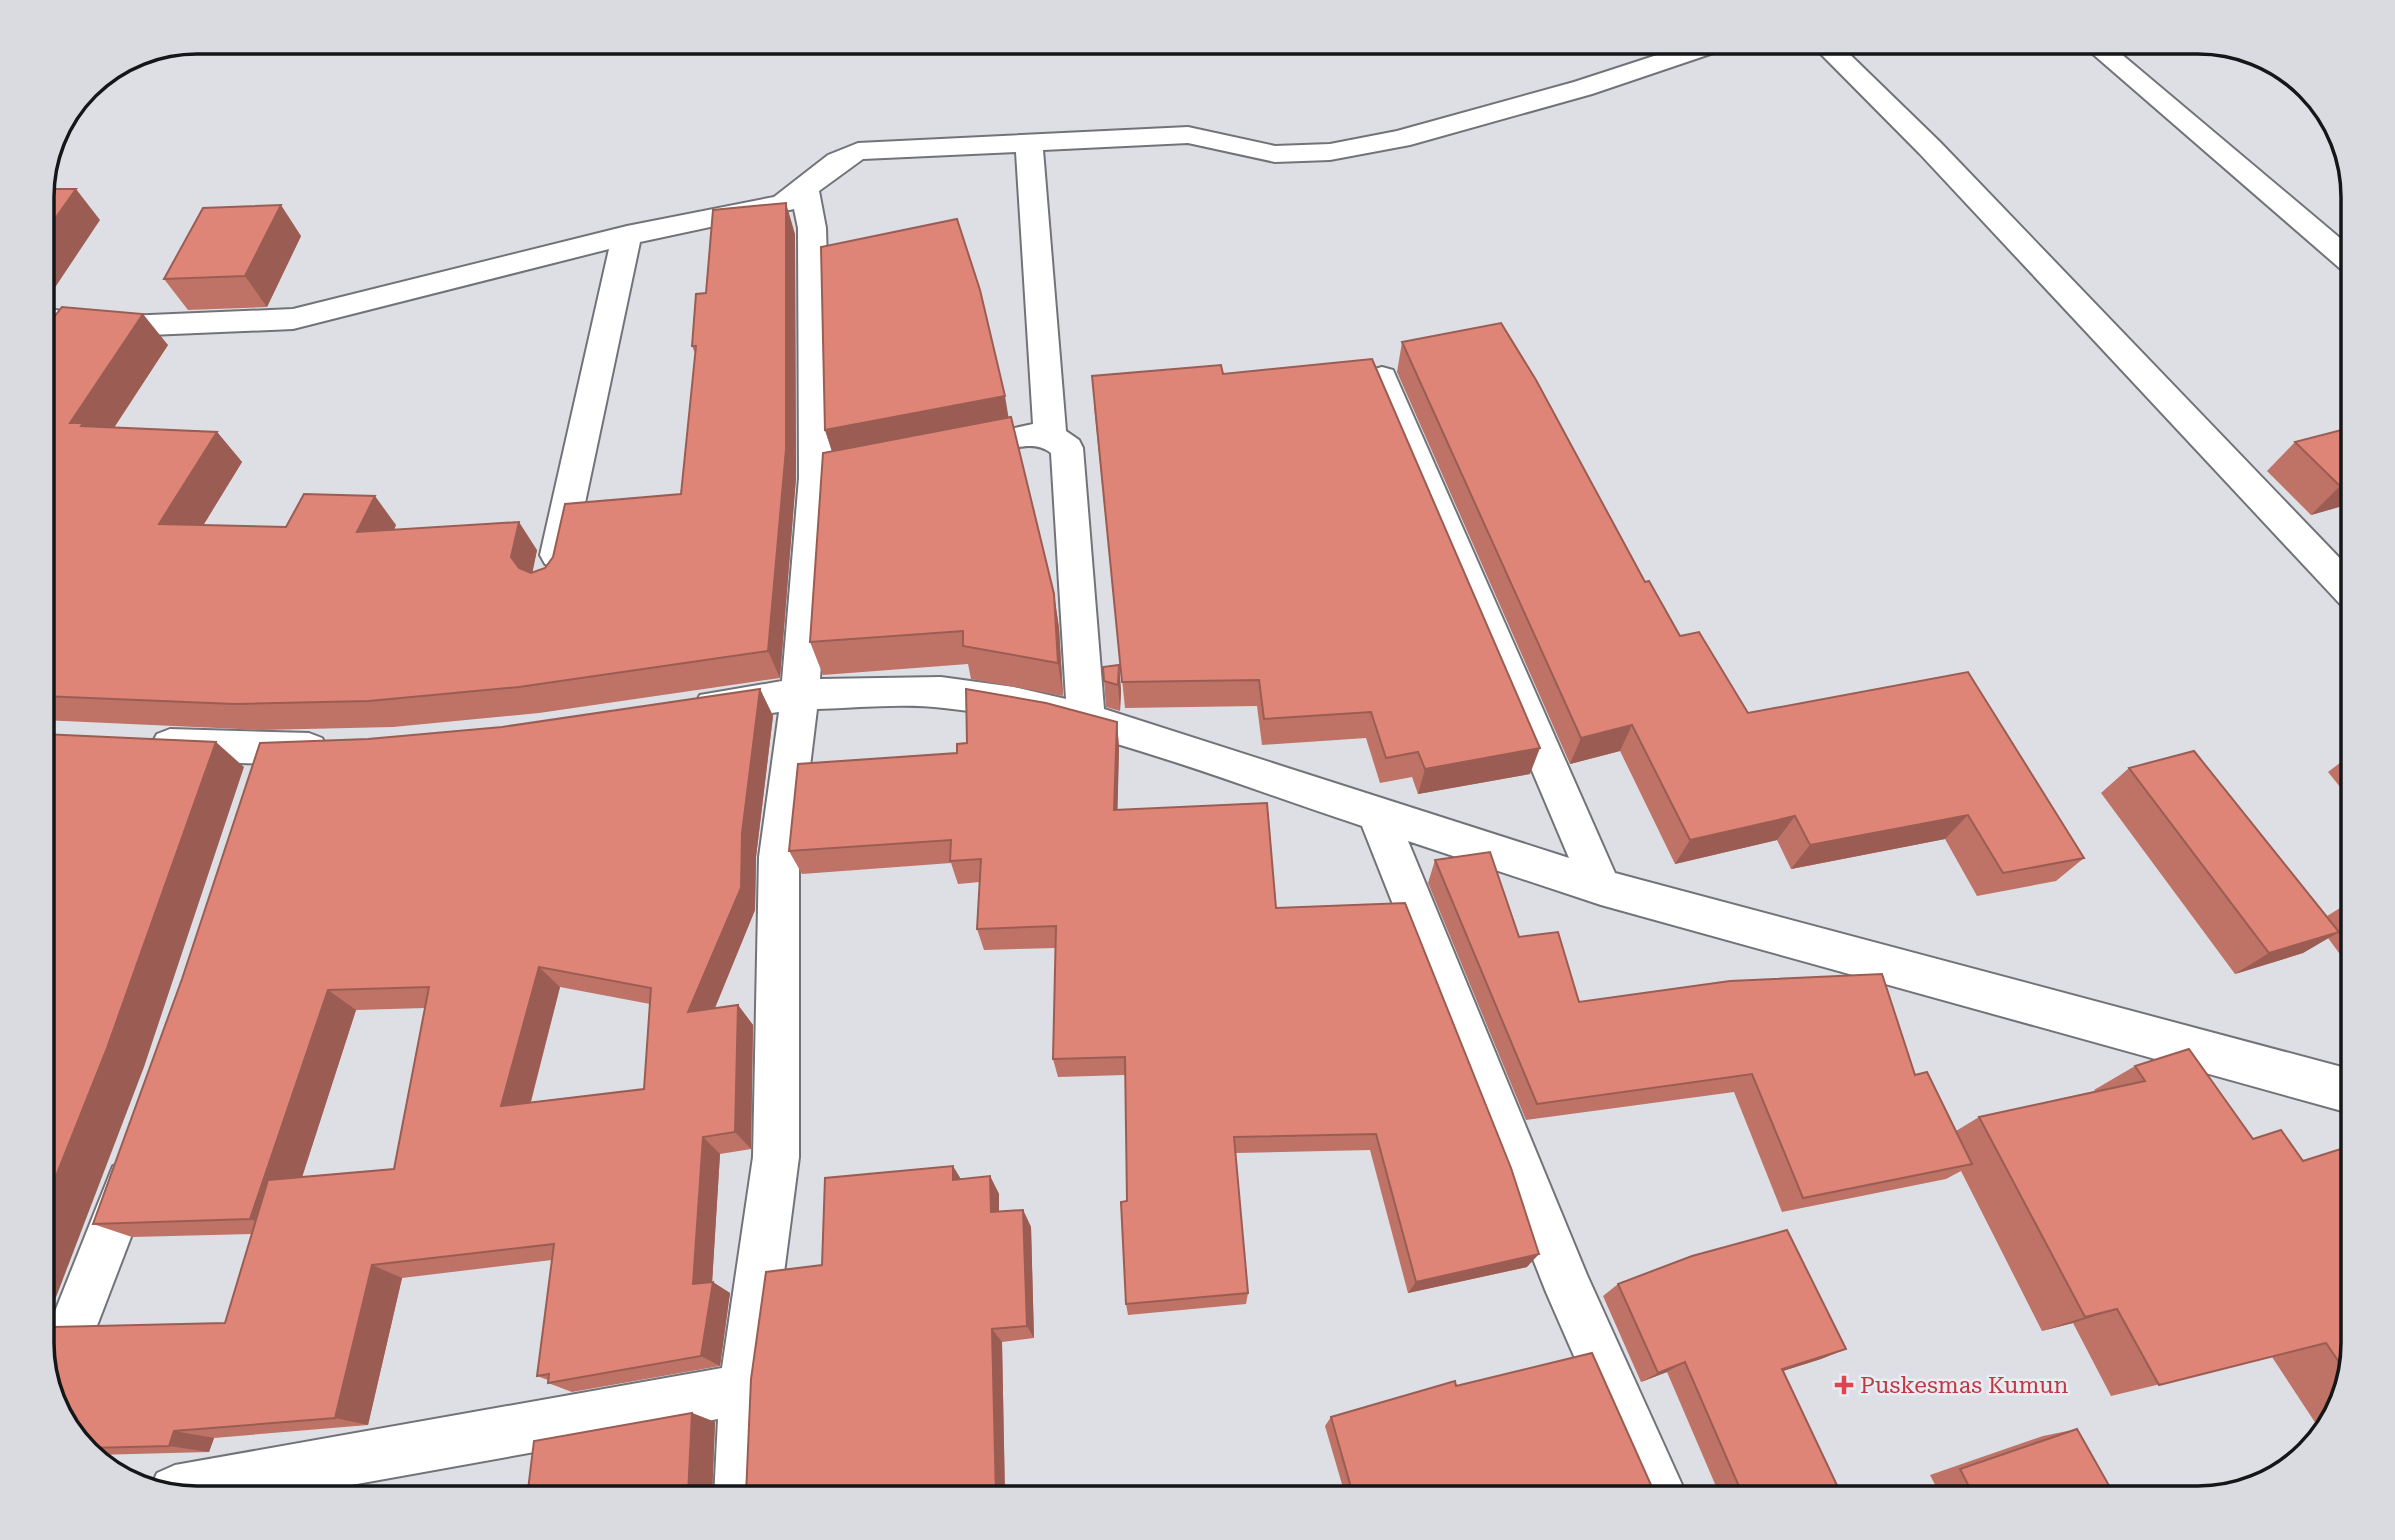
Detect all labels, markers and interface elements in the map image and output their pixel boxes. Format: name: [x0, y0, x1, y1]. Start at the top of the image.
place label: Puskesmas Kumun: [1860, 1372, 2068, 1399]
marker: Puskesmas Kumun: [1834, 1375, 1854, 1395]

